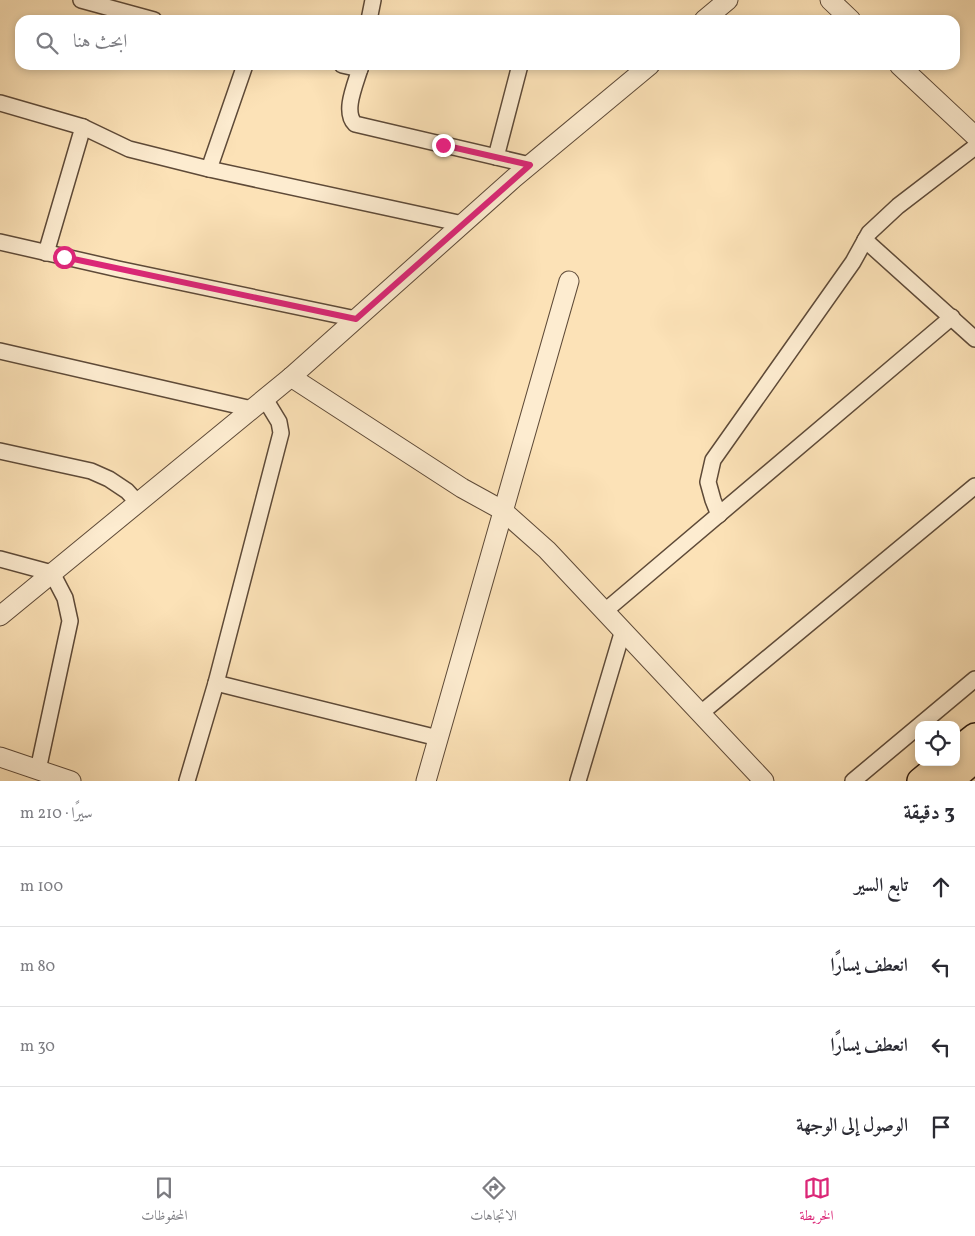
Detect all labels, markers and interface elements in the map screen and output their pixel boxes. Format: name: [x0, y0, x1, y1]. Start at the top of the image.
search box: [15, 15, 960, 70]
icon: search: [33, 29, 61, 57]
text: ابحث هنا: [73, 29, 127, 55]
route end: [432, 134, 455, 157]
route start: [53, 246, 76, 269]
map controls: [915, 721, 960, 766]
button: locate: [915, 721, 960, 766]
text: 3 دقيقة: [903, 799, 955, 828]
text: سيرًا · 210 m: [20, 803, 93, 825]
text: تابع السير: [855, 873, 908, 899]
icon: ahead: [927, 873, 955, 901]
text: 100 m: [20, 876, 63, 898]
text: انعطف يسارًا: [830, 953, 908, 979]
icon: left: [927, 953, 955, 981]
text: 80 m: [20, 956, 55, 978]
text: انعطف يسارًا: [830, 1033, 908, 1059]
icon: left: [927, 1033, 955, 1061]
text: 30 m: [20, 1036, 55, 1058]
text: الوصول إلى الوجهة: [796, 1113, 908, 1139]
icon: arrive: [927, 1113, 955, 1141]
tab: المحفوظات: [141, 1174, 188, 1229]
tab: الاتجاهات: [470, 1174, 517, 1229]
tab: الخريطة: [800, 1174, 834, 1229]

